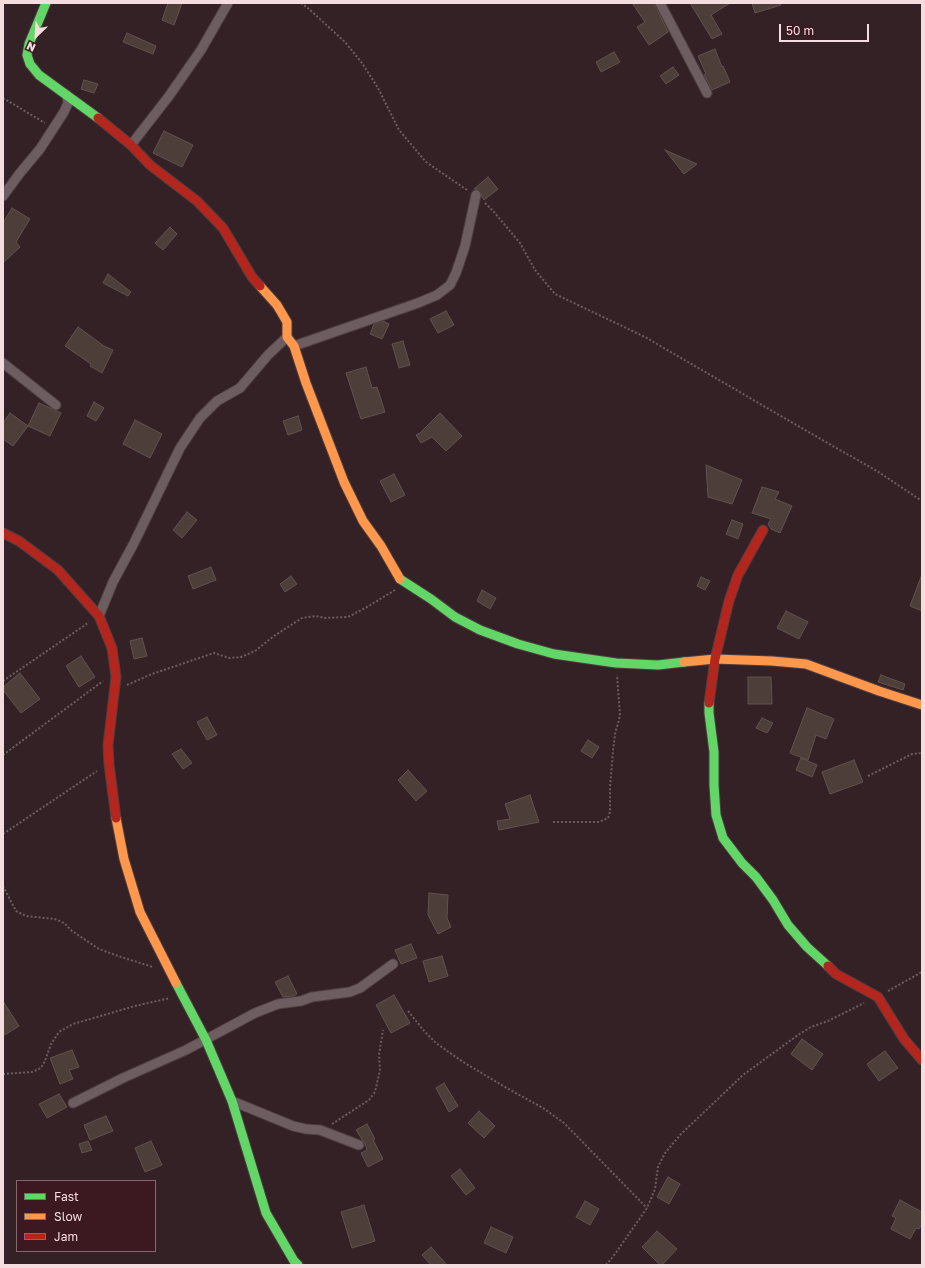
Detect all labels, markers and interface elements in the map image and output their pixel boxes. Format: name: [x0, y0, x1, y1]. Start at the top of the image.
north arrow: [16, 16, 56, 56]
scale bar: [781, 16, 871, 42]
text: 50 m: [786, 23, 814, 38]
text: N: [24, 40, 37, 55]
legend: [16, 1180, 156, 1252]
text: Fast: [54, 1189, 79, 1204]
text: Slow: [54, 1209, 82, 1224]
text: Jam: [54, 1229, 78, 1244]

